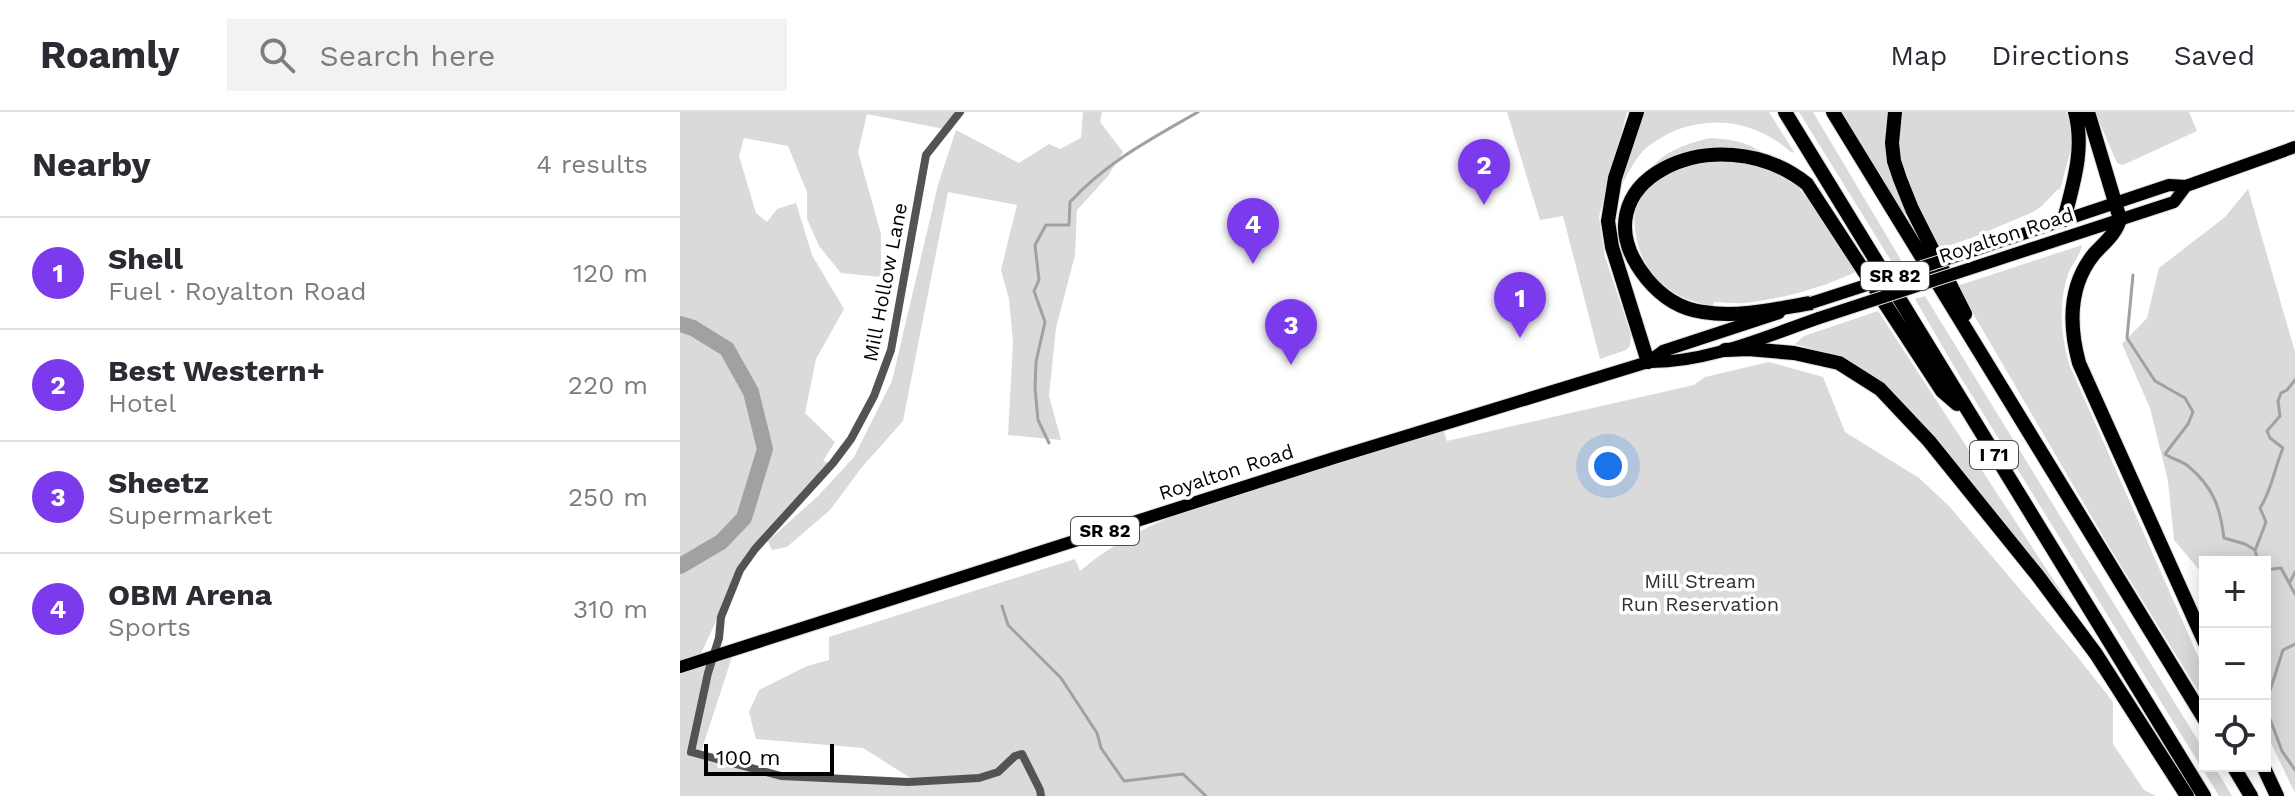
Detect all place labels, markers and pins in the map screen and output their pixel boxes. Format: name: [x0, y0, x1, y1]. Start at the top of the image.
pin: 2: [1458, 139, 1510, 205]
pin: 4: [1227, 198, 1279, 264]
pin: 1: [1494, 272, 1546, 338]
pin: 3: [1265, 299, 1317, 365]

